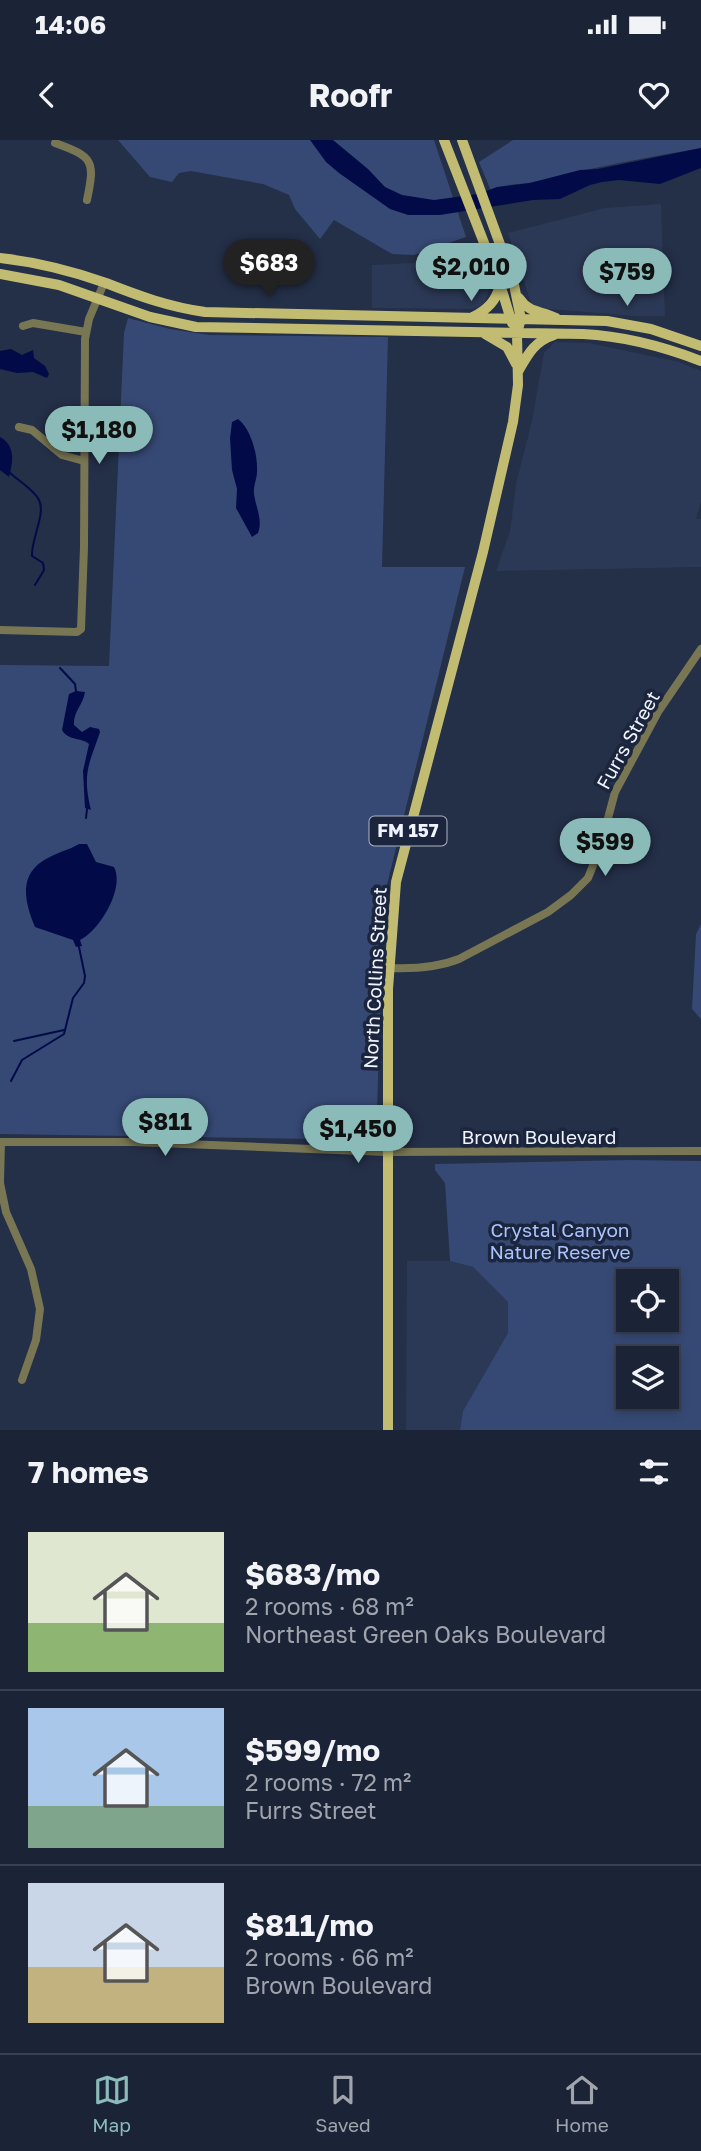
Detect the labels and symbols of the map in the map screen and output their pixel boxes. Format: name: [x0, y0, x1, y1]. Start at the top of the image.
pin: $683: [228, 240, 310, 299]
pin: $2,010: [414, 244, 528, 303]
pin: $759: [586, 248, 668, 308]
pin: $1,180: [42, 406, 156, 466]
street label: Furrs Street: [591, 687, 664, 793]
road number: FM 157: [370, 816, 446, 846]
pin: $599: [564, 818, 646, 878]
street label: North Collins Street: [358, 887, 391, 1069]
pin: $811: [124, 1098, 206, 1158]
pin: $1,450: [301, 1105, 415, 1165]
street label: Brown Boulevard: [462, 1125, 616, 1148]
park label: Crystal Canyon Nature Reserve: [489, 1218, 631, 1263]

